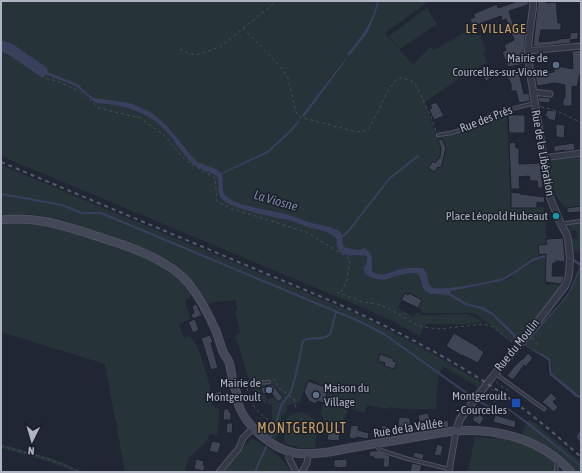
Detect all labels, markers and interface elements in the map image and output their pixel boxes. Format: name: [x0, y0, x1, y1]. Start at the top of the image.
district label: LE VILLAGE: [466, 21, 526, 36]
place label: Mairie de Courcelles-sur-Viosne: [452, 51, 548, 79]
marker: Mairie de Courcelles-sur-Viosne: [551, 60, 561, 70]
street label: Rue des Prés: [458, 103, 514, 135]
street label: Rue de la Libération: [529, 109, 557, 197]
water label: La Viosne: [252, 187, 300, 214]
place label: Place Léopold Hubeaut: [446, 209, 549, 223]
marker: Place Léopold Hubeaut: [551, 211, 561, 221]
street label: Rue du Moulin: [492, 316, 542, 374]
place label: Mairie de Montgeroult: [206, 376, 262, 404]
place label: Maison du Village: [324, 381, 369, 409]
marker: Mairie de Montgeroult: [264, 385, 274, 395]
place label: Montgeroult - Courcelles: [452, 389, 508, 417]
marker: Maison du Village: [311, 390, 321, 400]
marker: Montgeroult - Courcelles: [510, 397, 522, 409]
street label: Rue de la Vallée: [372, 416, 444, 440]
district label: MONTGEROULT: [257, 420, 347, 436]
north arrow: [12, 421, 52, 461]
text: N: [27, 445, 35, 457]

